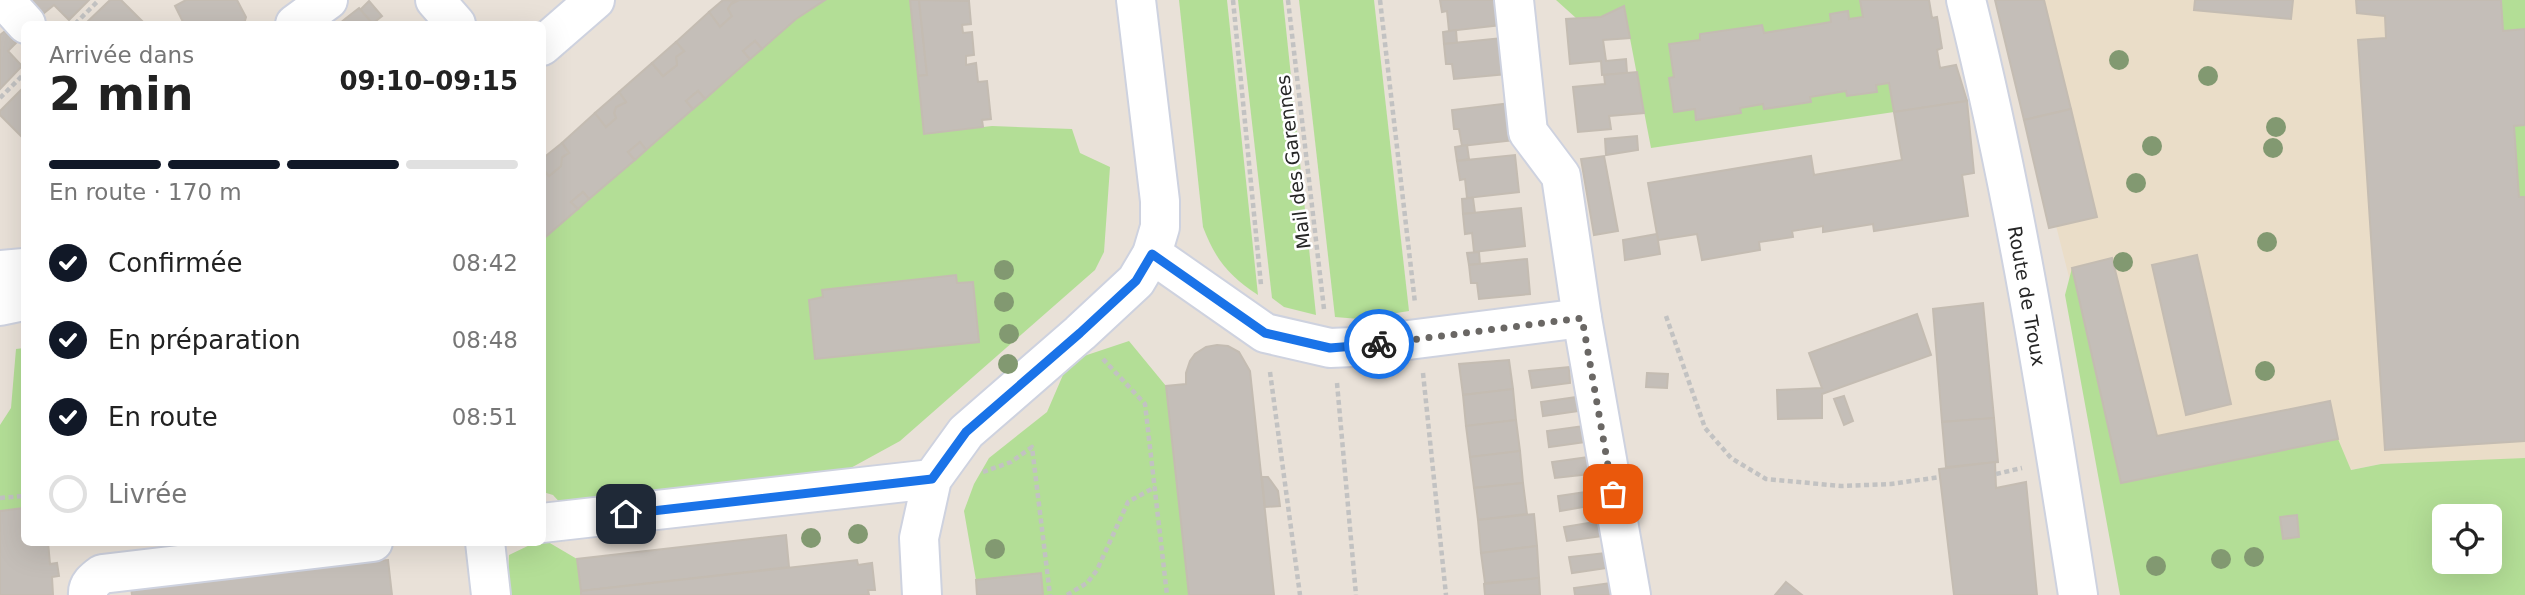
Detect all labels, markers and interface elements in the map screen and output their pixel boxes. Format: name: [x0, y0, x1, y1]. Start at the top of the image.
text: Arrivée dans: [49, 42, 194, 68]
text: 09:10–09:15: [339, 66, 518, 96]
text: 2 min: [49, 67, 193, 121]
street label: Mail des Garennes: [1271, 74, 1315, 250]
text: En route · 170 m: [49, 179, 242, 205]
street label: Route de Troux: [2004, 224, 2050, 368]
icon: check: [49, 244, 87, 282]
text: Confirmée: [108, 248, 242, 278]
text: 08:42: [452, 250, 518, 276]
courier: [1344, 309, 1414, 379]
icon: check: [49, 321, 87, 359]
text: En préparation: [108, 325, 301, 355]
icon: bike: [1360, 325, 1398, 363]
text: 08:48: [452, 327, 518, 353]
icon: check: [49, 398, 87, 436]
text: En route: [108, 402, 218, 432]
text: 08:51: [452, 404, 518, 430]
pin: [1583, 464, 1643, 524]
icon: bag: [1594, 475, 1632, 513]
text: Livrée: [108, 479, 187, 509]
pin: [596, 484, 656, 544]
icon: home: [607, 495, 645, 533]
map controls: [2432, 504, 2502, 574]
button: locate: [2432, 504, 2502, 574]

